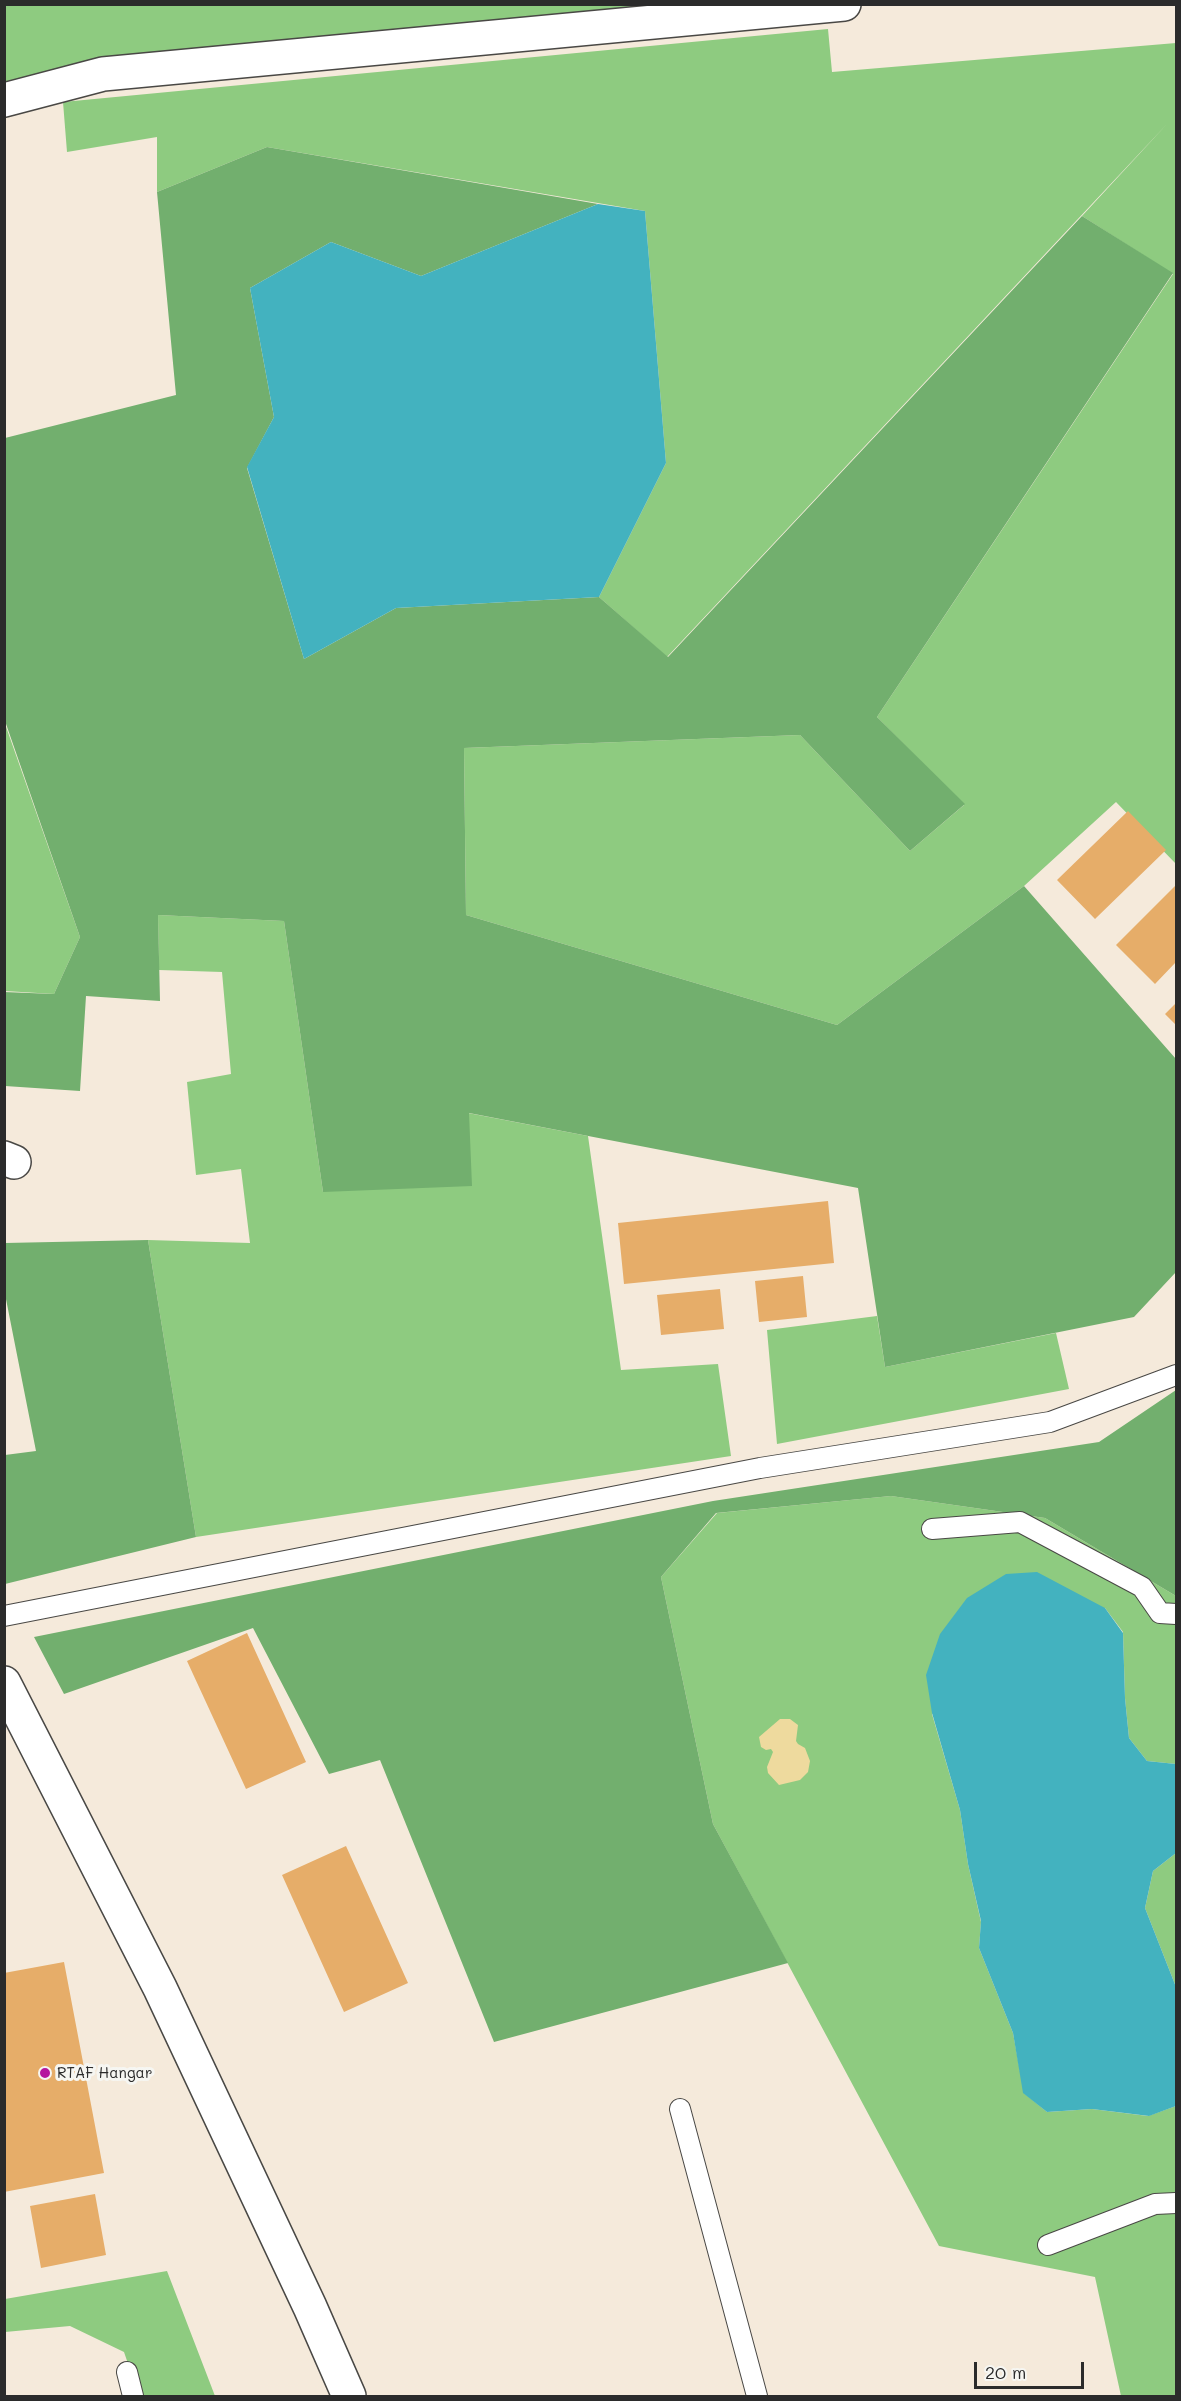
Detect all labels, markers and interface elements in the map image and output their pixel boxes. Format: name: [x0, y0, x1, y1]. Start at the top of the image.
place label: RTAF Hangar: [57, 2064, 152, 2082]
marker: RTAF Hangar: [38, 2066, 52, 2080]
scale bar: [977, 2350, 1086, 2388]
text: 20 m: [985, 2360, 1026, 2384]

